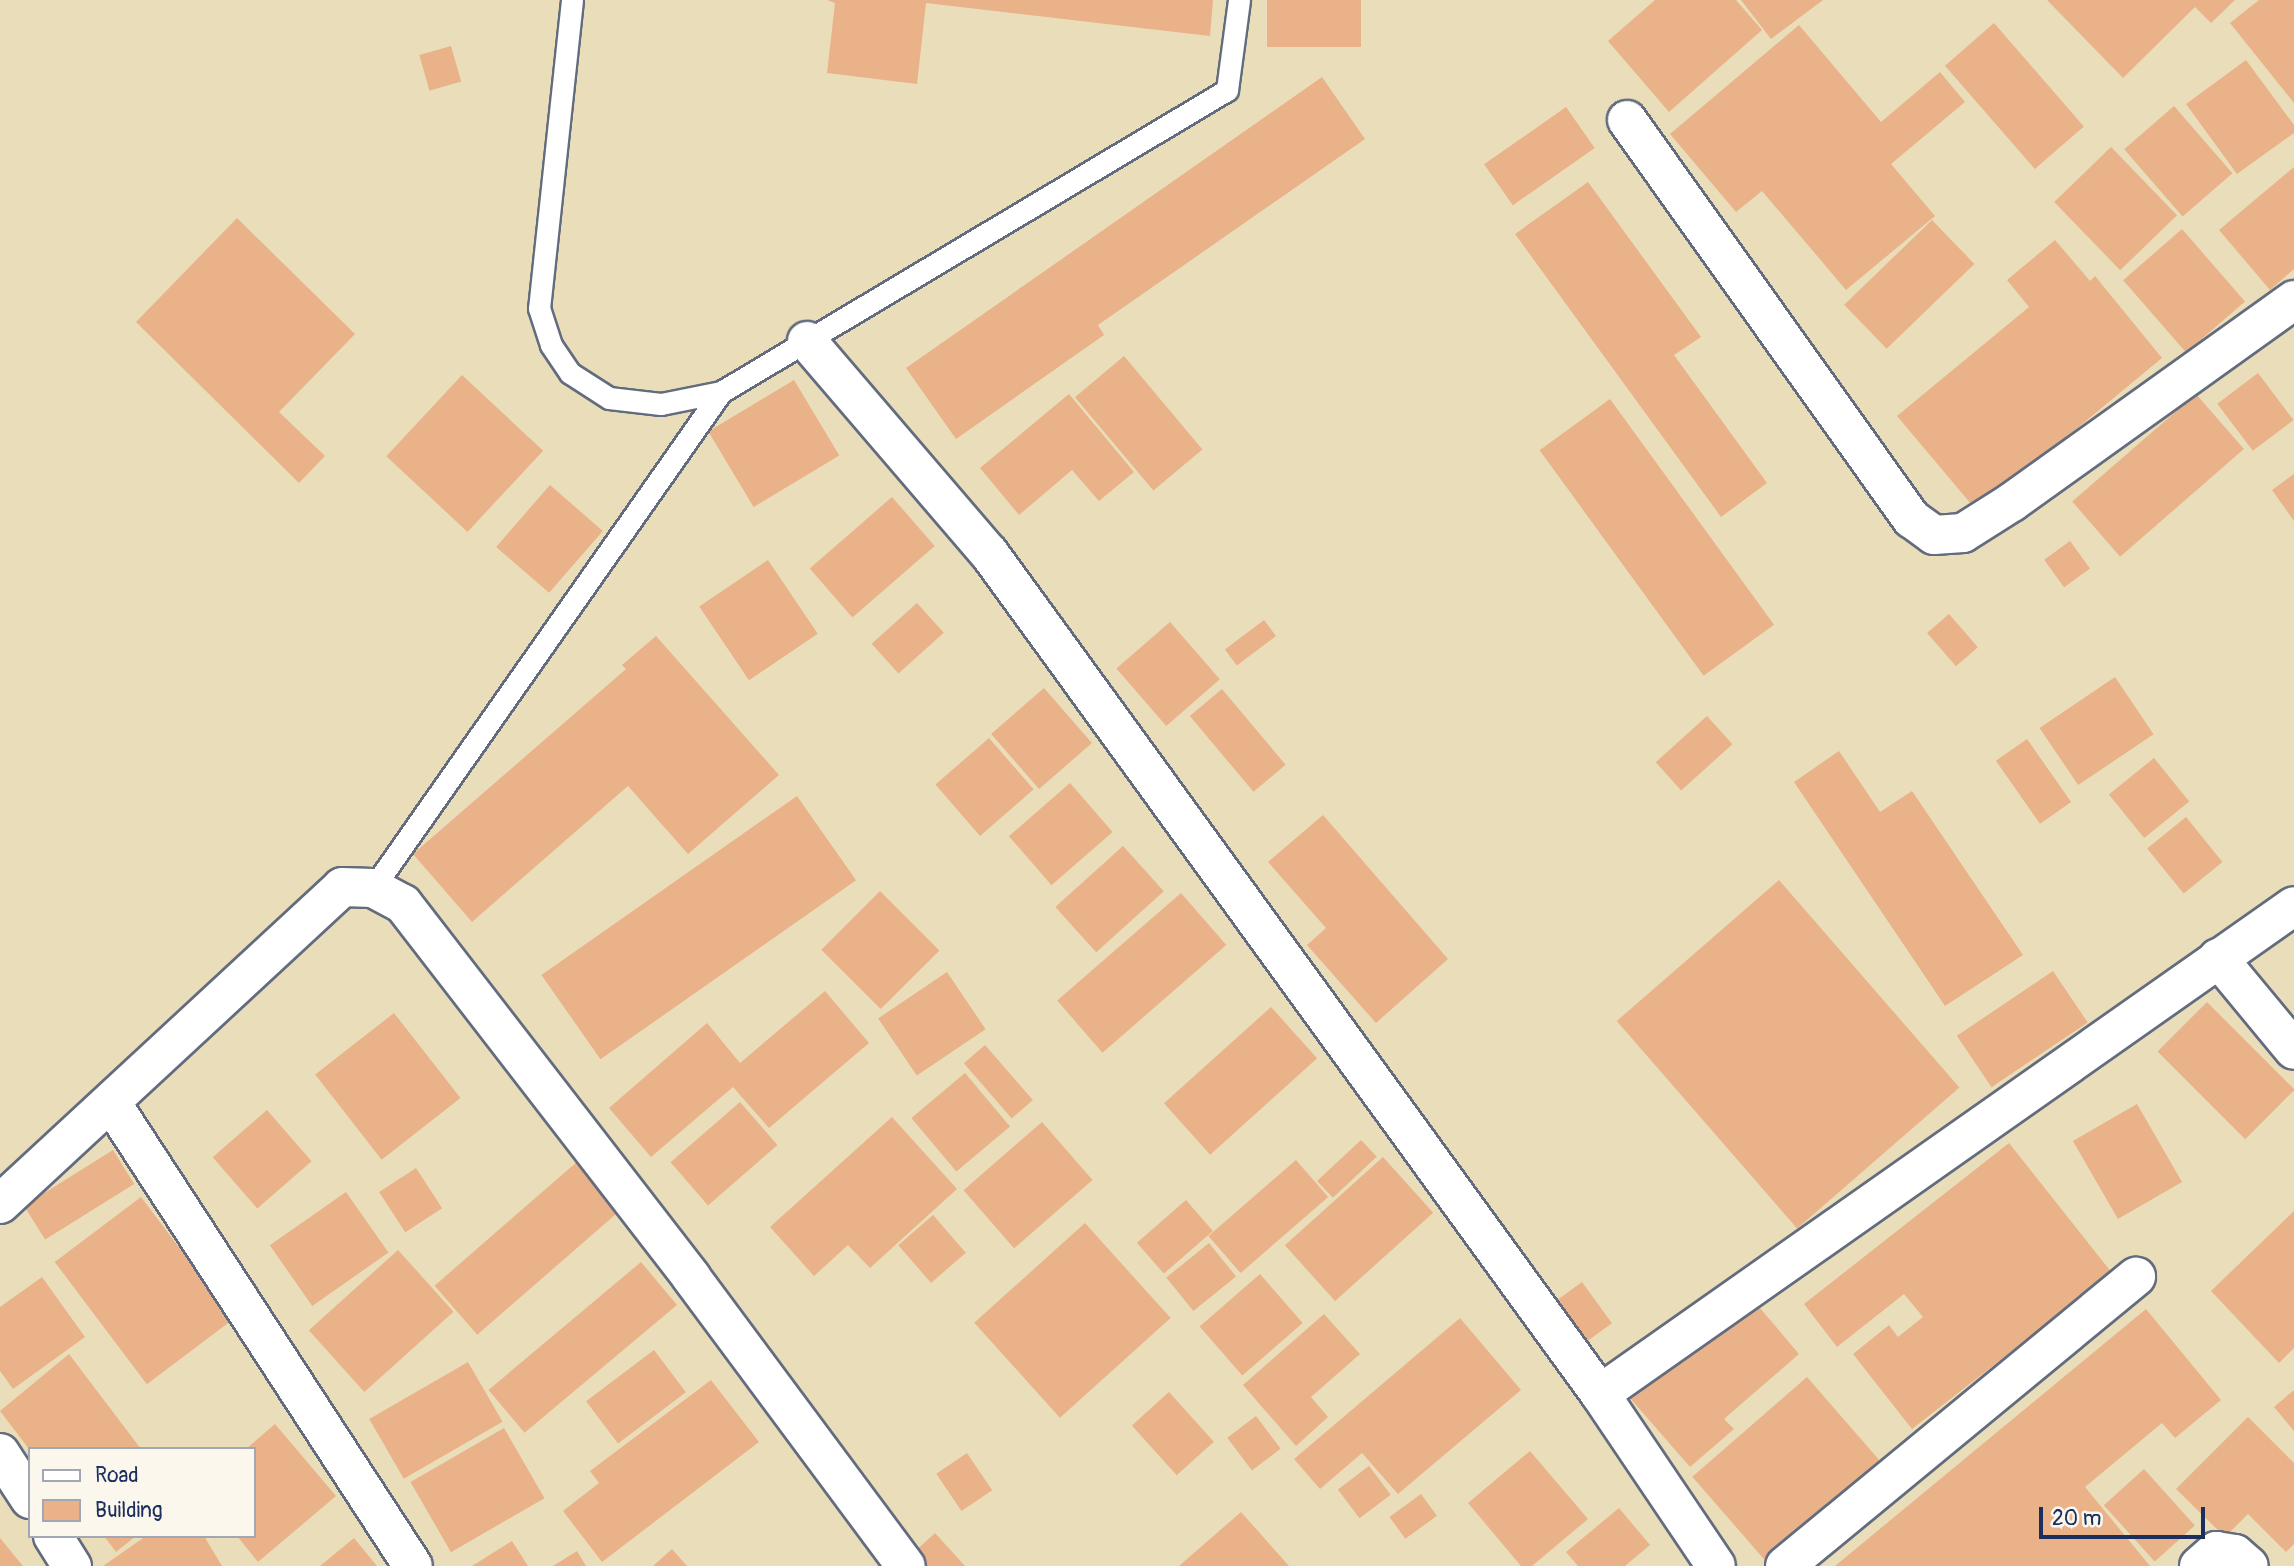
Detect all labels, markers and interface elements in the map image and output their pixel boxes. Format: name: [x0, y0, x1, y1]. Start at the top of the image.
legend: [28, 1447, 256, 1538]
text: Road: [95, 1462, 139, 1489]
scale bar: [2042, 1492, 2208, 1536]
text: Building: [95, 1497, 162, 1524]
text: 20 m: [2052, 1505, 2101, 1532]

